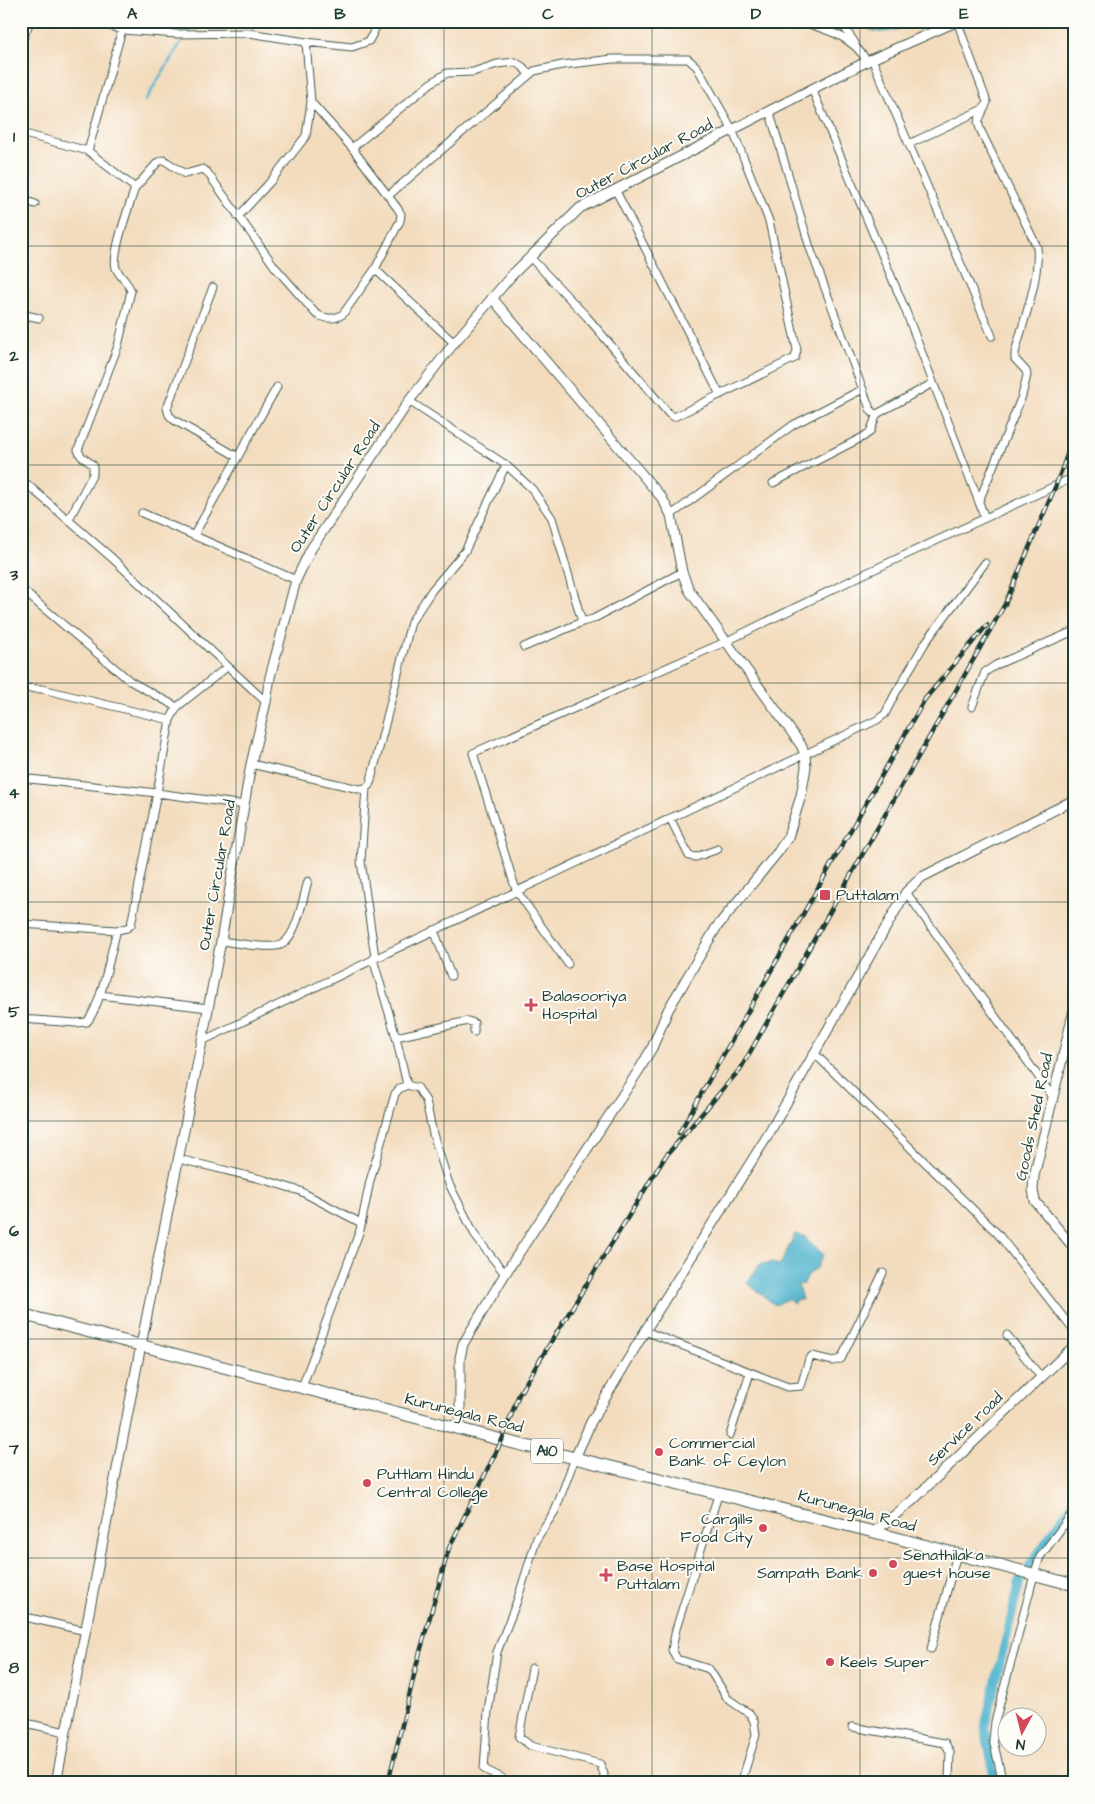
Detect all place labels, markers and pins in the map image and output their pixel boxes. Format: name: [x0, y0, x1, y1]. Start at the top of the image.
place label: Puttalam: [836, 884, 899, 906]
marker: Puttalam: [818, 888, 832, 902]
place label: Balasooriya Hospital: [542, 985, 626, 1025]
marker: Balasooriya Hospital: [524, 998, 538, 1012]
place label: Commercial Bank of Ceylon: [669, 1432, 786, 1473]
marker: Commercial Bank of Ceylon: [653, 1446, 665, 1458]
place label: Puttlam Hindu Central College: [377, 1463, 489, 1504]
marker: Puttlam Hindu Central College: [361, 1477, 373, 1489]
place label: Cargills Food City: [680, 1508, 753, 1549]
marker: Cargills Food City: [757, 1522, 769, 1534]
place label: Senathilaka guest house: [903, 1544, 991, 1585]
place label: Base Hospital Puttalam: [617, 1555, 715, 1595]
marker: Senathilaka guest house: [887, 1558, 899, 1570]
place label: Sampath Bank: [757, 1562, 863, 1584]
marker: Sampath Bank: [867, 1567, 879, 1579]
marker: Base Hospital Puttalam: [599, 1568, 613, 1582]
place label: Keels Super: [840, 1651, 929, 1673]
marker: Keels Super: [824, 1656, 836, 1668]

